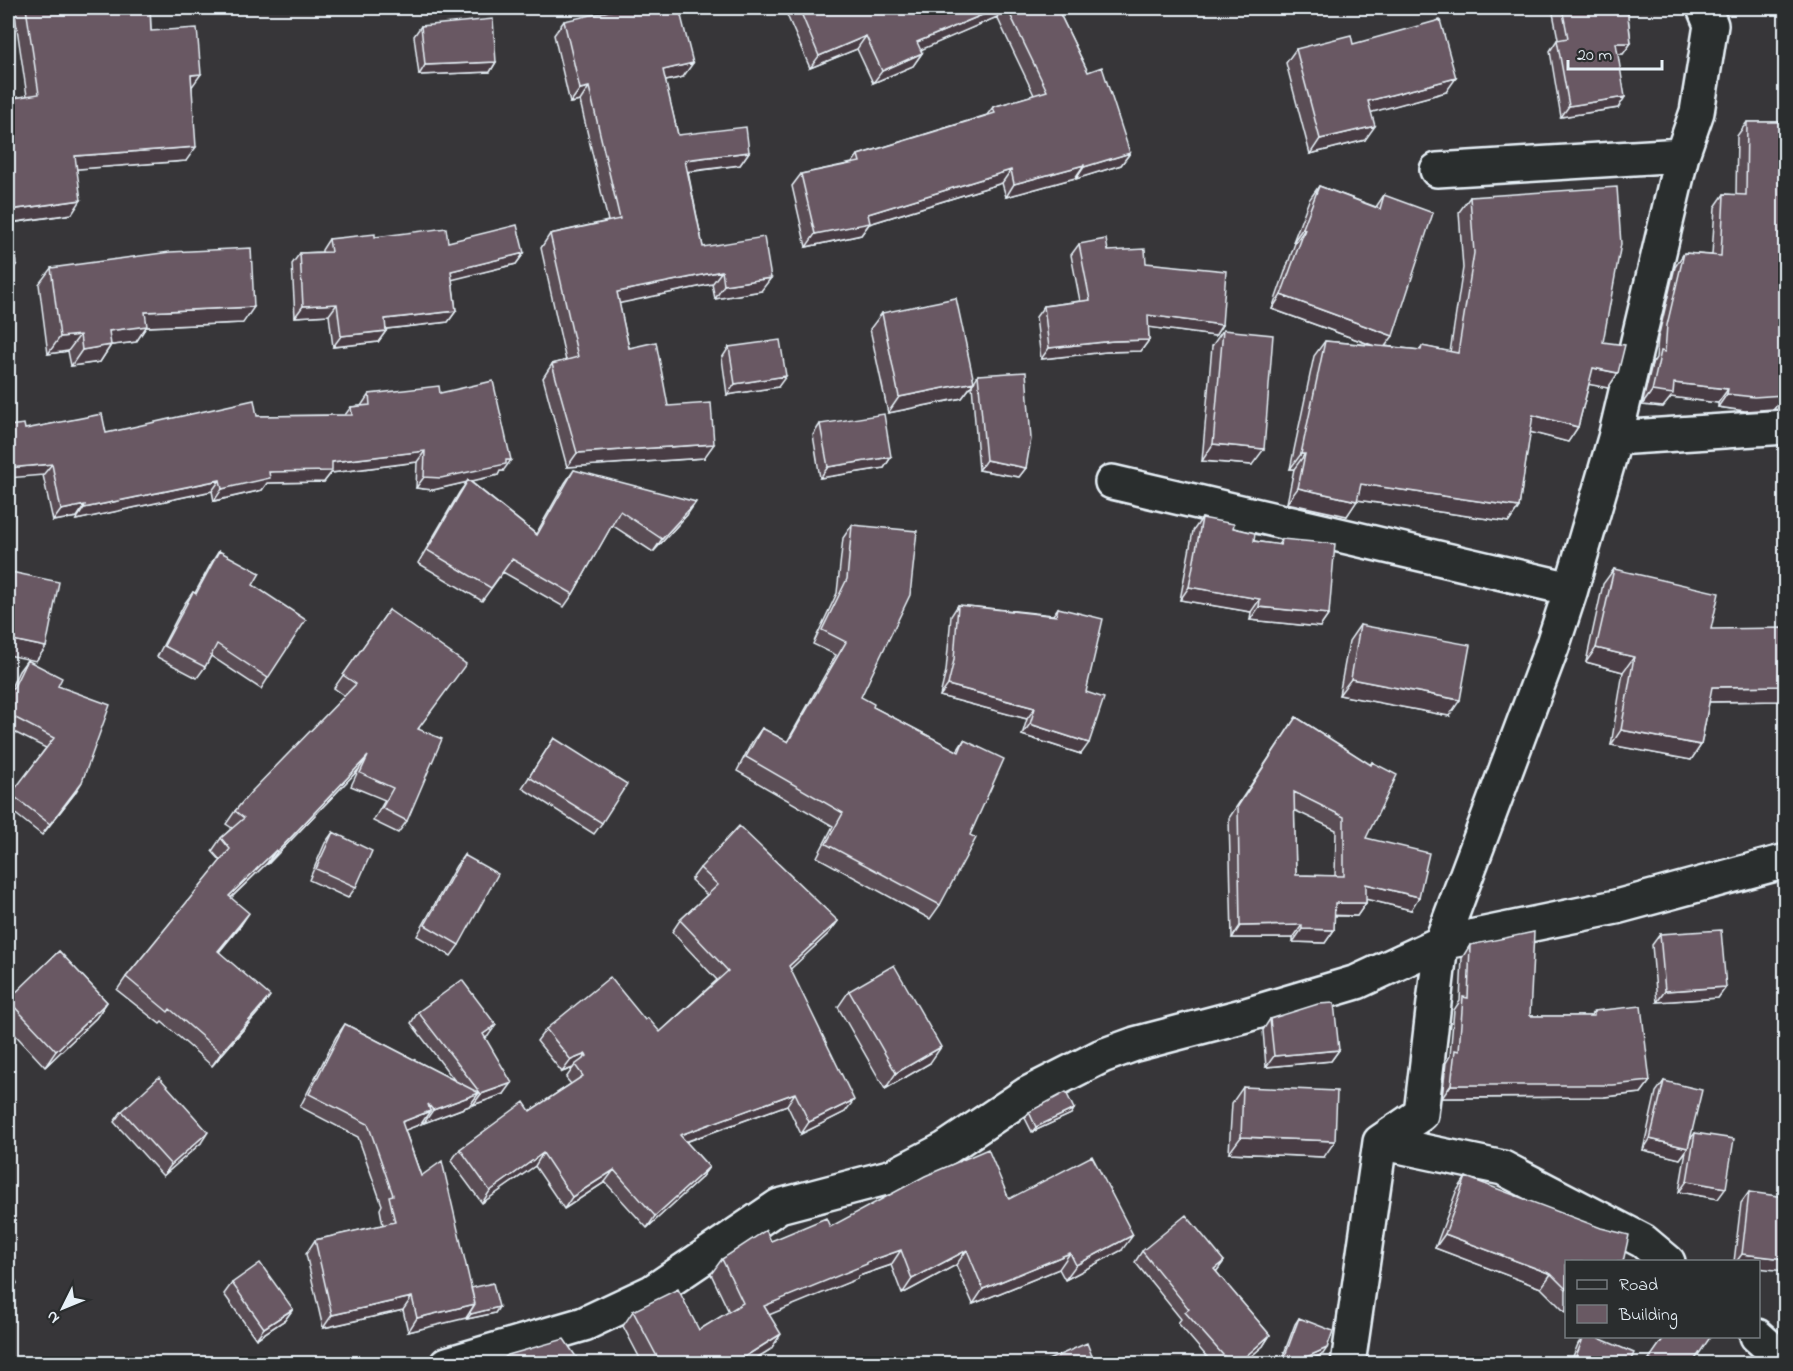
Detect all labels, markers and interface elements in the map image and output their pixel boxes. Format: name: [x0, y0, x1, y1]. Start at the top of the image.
scale bar: [1568, 33, 1662, 71]
text: 20 m: [1577, 43, 1612, 69]
legend: [1565, 1260, 1760, 1338]
text: Road: [1619, 1273, 1658, 1299]
north arrow: [33, 1278, 93, 1338]
text: Building: [1618, 1303, 1678, 1330]
text: N: [41, 1305, 66, 1329]

